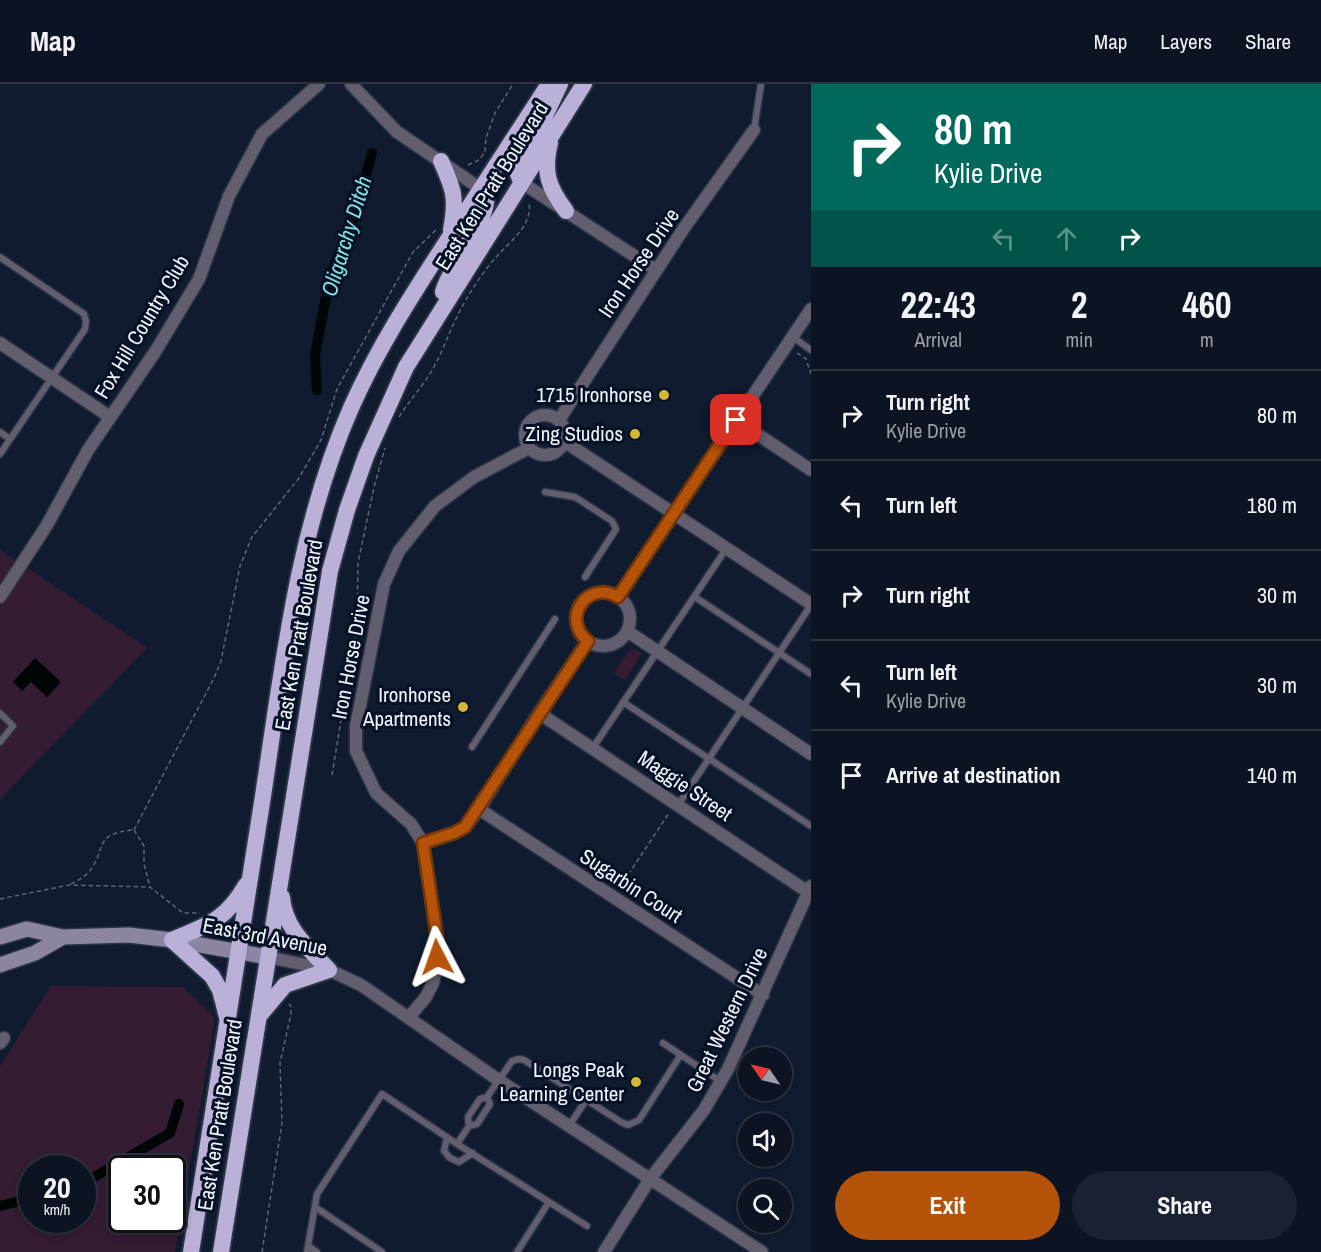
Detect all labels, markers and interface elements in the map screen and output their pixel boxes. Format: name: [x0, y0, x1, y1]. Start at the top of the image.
text: Map: [30, 22, 76, 60]
text: Map: [1094, 27, 1127, 56]
text: Layers: [1160, 27, 1212, 56]
text: Share: [1245, 27, 1291, 56]
street label: East Ken Pratt Boulevard: [428, 96, 555, 275]
text: 80 m: [934, 101, 1013, 157]
icon: right: [835, 108, 913, 186]
text: Kylie Drive: [934, 155, 1042, 191]
water label: Oligarchy Ditch: [313, 172, 379, 300]
street label: Iron Horse Drive: [591, 202, 686, 323]
icon: left: [987, 222, 1020, 255]
icon: ahead: [1050, 222, 1083, 255]
icon: right: [1113, 222, 1146, 255]
street label: Fox Hill Country Club: [87, 250, 196, 404]
text: 22:43: [900, 281, 976, 329]
text: 2: [1071, 281, 1087, 329]
text: 460: [1182, 281, 1232, 329]
text: Arrival: [915, 326, 962, 353]
text: min: [1065, 326, 1093, 353]
text: m: [1200, 326, 1214, 353]
place label: 1715 Ironhorse: [536, 380, 652, 409]
text: Turn right: [886, 387, 970, 417]
marker: 1715 Ironhorse: [657, 388, 671, 402]
pin: [710, 394, 761, 445]
icon: right: [835, 399, 868, 432]
text: 80 m: [1257, 400, 1297, 430]
icon: arrive: [719, 403, 752, 436]
text: Kylie Drive: [886, 417, 966, 444]
place label: Zing Studios: [525, 419, 623, 448]
marker: Zing Studios: [628, 427, 642, 441]
icon: left: [835, 489, 868, 522]
text: Turn left: [886, 490, 957, 520]
text: 180 m: [1247, 490, 1297, 520]
street label: East Ken Pratt Boulevard: [267, 537, 330, 733]
icon: right: [835, 579, 868, 612]
text: Turn right: [886, 580, 970, 610]
text: 30 m: [1257, 580, 1297, 610]
street label: Iron Horse Drive: [324, 592, 377, 722]
text: Turn left: [886, 657, 957, 687]
icon: left: [835, 669, 868, 702]
text: 30 m: [1257, 670, 1297, 700]
place label: Ironhorse Apartments: [362, 680, 451, 733]
text: Kylie Drive: [886, 687, 966, 714]
marker: Ironhorse Apartments: [456, 700, 470, 714]
street label: Maggie Street: [632, 743, 738, 828]
icon: arrive: [835, 759, 868, 792]
text: Arrive at destination: [886, 760, 1060, 790]
text: 140 m: [1247, 760, 1297, 790]
street label: Sugarbin Court: [574, 842, 688, 930]
street label: East 3rd Avenue: [200, 910, 330, 963]
position arrow: [405, 925, 469, 989]
street label: Great Western Drive: [679, 943, 774, 1097]
street label: East Ken Pratt Boulevard: [190, 1017, 249, 1213]
north arrow: [738, 1047, 792, 1101]
map controls: [738, 1047, 792, 1233]
place label: Longs Peak Learning Center: [500, 1055, 624, 1108]
marker: Longs Peak Learning Center: [629, 1075, 643, 1089]
button: sound: [738, 1113, 792, 1167]
speed limit sign: 30: [108, 1155, 186, 1233]
text: 20: [43, 1167, 71, 1207]
button: Exit: [835, 1171, 1060, 1240]
button: Share: [1072, 1171, 1297, 1240]
button: search: [738, 1179, 792, 1233]
text: km/h: [44, 1199, 70, 1220]

